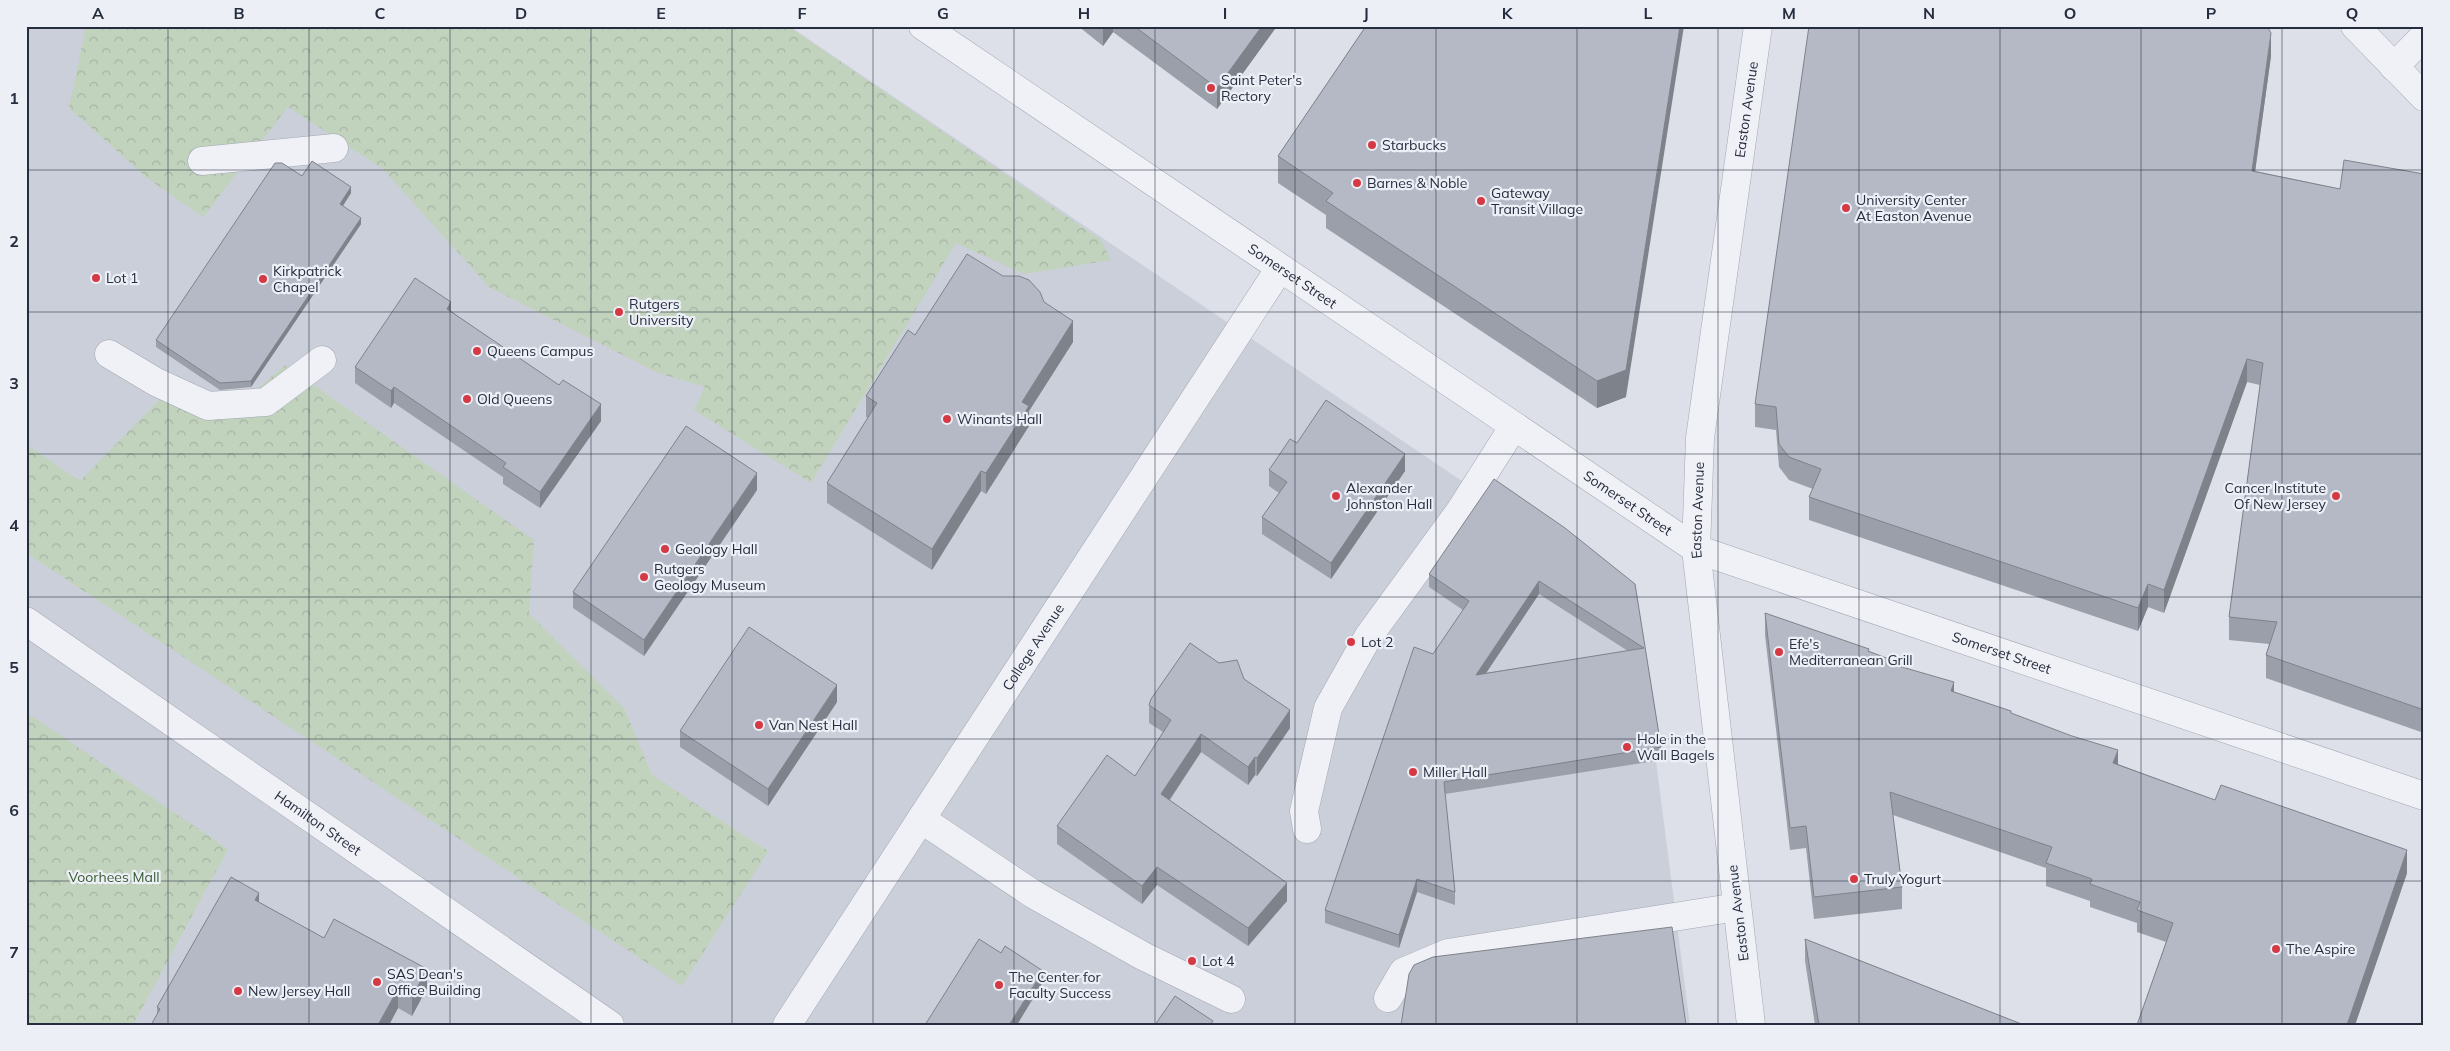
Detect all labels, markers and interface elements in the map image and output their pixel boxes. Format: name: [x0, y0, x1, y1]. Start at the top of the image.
text: A: [92, 3, 104, 23]
text: B: [233, 3, 245, 23]
text: C: [375, 3, 386, 23]
text: D: [515, 3, 527, 23]
text: E: [656, 3, 666, 23]
text: F: [797, 3, 807, 23]
text: G: [937, 3, 949, 23]
text: H: [1078, 3, 1090, 23]
text: I: [1223, 3, 1227, 23]
text: J: [1363, 3, 1369, 23]
text: K: [1502, 3, 1514, 23]
text: L: [1644, 3, 1653, 23]
text: M: [1782, 3, 1796, 23]
text: N: [1923, 3, 1935, 23]
text: O: [2064, 3, 2076, 23]
text: P: [2206, 3, 2217, 23]
text: Q: [2346, 3, 2358, 23]
street label: Easton Avenue: [1731, 60, 1762, 159]
place label: Saint Peter's Rectory: [1221, 71, 1302, 105]
marker: Saint Peter's Rectory: [1205, 82, 1217, 94]
text: 1: [9, 88, 19, 108]
place label: Starbucks: [1382, 136, 1447, 154]
marker: Starbucks: [1366, 139, 1378, 151]
place label: Barnes & Noble: [1367, 174, 1467, 192]
marker: Barnes & Noble: [1351, 177, 1363, 189]
place label: Gateway Transit Village: [1491, 184, 1583, 218]
place label: University Center At Easton Avenue: [1856, 191, 1972, 225]
marker: Gateway Transit Village: [1475, 195, 1487, 207]
marker: University Center At Easton Avenue: [1840, 202, 1852, 214]
text: 2: [9, 231, 19, 251]
street label: Somerset Street: [1244, 239, 1340, 312]
place label: Kirkpatrick Chapel: [273, 262, 343, 296]
place label: Lot 1: [106, 269, 138, 287]
marker: Lot 1: [90, 272, 102, 284]
marker: Kirkpatrick Chapel: [257, 273, 269, 285]
place label: Rutgers University: [629, 295, 694, 329]
marker: Rutgers University: [613, 306, 625, 318]
place label: Queens Campus: [487, 342, 593, 360]
marker: Queens Campus: [471, 345, 483, 357]
text: 3: [9, 373, 19, 393]
place label: Old Queens: [477, 390, 553, 408]
marker: Old Queens: [461, 393, 473, 405]
place label: Winants Hall: [957, 410, 1042, 428]
marker: Winants Hall: [941, 413, 953, 425]
street label: Easton Avenue: [1687, 461, 1708, 560]
street label: Somerset Street: [1580, 466, 1676, 539]
place label: Alexander Johnston Hall: [1346, 479, 1432, 513]
place label: Cancer Institute Of New Jersey: [2225, 479, 2327, 513]
marker: Alexander Johnston Hall: [1330, 490, 1342, 502]
marker: Cancer Institute Of New Jersey: [2330, 490, 2342, 502]
text: 4: [9, 515, 19, 535]
place label: Geology Hall: [675, 540, 758, 558]
marker: Geology Hall: [659, 543, 671, 555]
place label: Rutgers Geology Museum: [654, 560, 766, 594]
marker: Rutgers Geology Museum: [638, 571, 650, 583]
street label: College Avenue: [998, 600, 1068, 694]
street label: Somerset Street: [1950, 628, 2054, 678]
place label: Lot 2: [1361, 633, 1393, 651]
place label: Efe's Mediterranean Grill: [1789, 635, 1913, 669]
marker: Lot 2: [1345, 636, 1357, 648]
marker: Efe's Mediterranean Grill: [1773, 646, 1785, 658]
text: 5: [9, 657, 19, 677]
place label: Van Nest Hall: [769, 716, 858, 734]
marker: Van Nest Hall: [753, 719, 765, 731]
place label: Hole in the Wall Bagels: [1637, 730, 1715, 764]
marker: Hole in the Wall Bagels: [1621, 741, 1633, 753]
place label: Miller Hall: [1423, 763, 1487, 781]
marker: Miller Hall: [1407, 766, 1419, 778]
street label: Hamilton Street: [271, 787, 365, 859]
text: 6: [9, 800, 19, 820]
street label: Easton Avenue: [1723, 864, 1753, 962]
park label: Voorhees Mall: [68, 868, 160, 886]
place label: Truly Yogurt: [1864, 870, 1941, 888]
marker: Truly Yogurt: [1848, 873, 1860, 885]
place label: The Aspire: [2286, 940, 2355, 958]
text: 7: [9, 942, 19, 962]
marker: The Aspire: [2270, 943, 2282, 955]
place label: Lot 4: [1202, 952, 1235, 970]
marker: Lot 4: [1186, 955, 1198, 967]
place label: SAS Dean's Office Building: [387, 965, 481, 999]
place label: The Center for Faculty Success: [1009, 968, 1111, 1002]
marker: SAS Dean's Office Building: [371, 976, 383, 988]
marker: The Center for Faculty Success: [993, 979, 1005, 991]
place label: New Jersey Hall: [248, 982, 350, 1000]
marker: New Jersey Hall: [232, 985, 244, 997]

